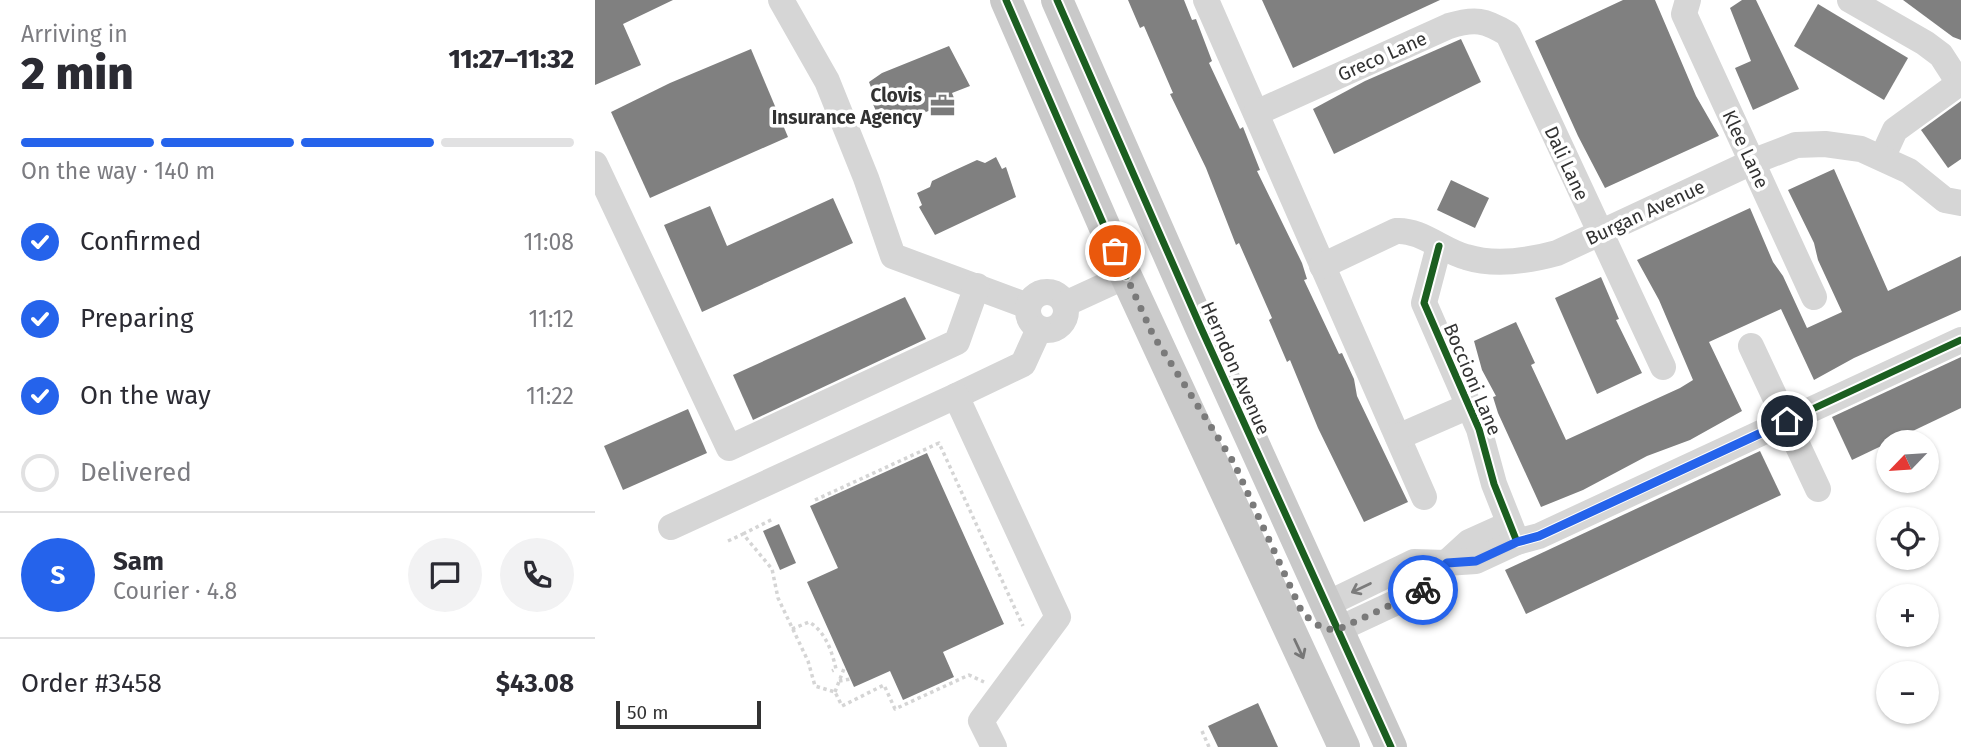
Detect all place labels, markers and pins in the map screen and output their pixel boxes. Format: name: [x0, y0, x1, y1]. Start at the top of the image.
place label: Clovis Insurance Agency: [772, 84, 922, 129]
office icon: Clovis Insurance Agency: [928, 92, 956, 120]
pin: [1085, 221, 1145, 281]
pin: [1757, 391, 1817, 451]

